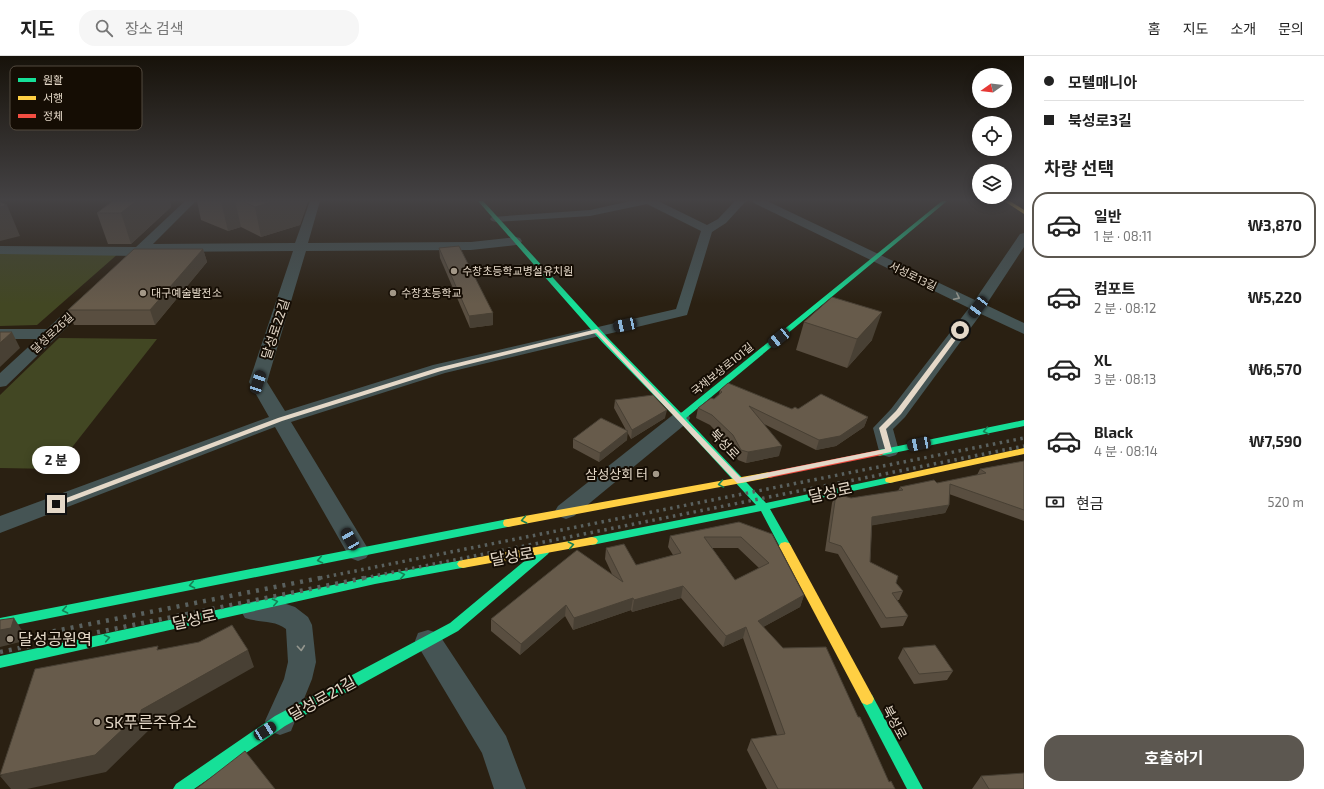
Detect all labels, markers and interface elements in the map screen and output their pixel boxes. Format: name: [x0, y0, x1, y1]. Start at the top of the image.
search box: [79, 10, 359, 46]
text: 지도: [20, 17, 55, 40]
icon: search: [93, 17, 115, 39]
text: 장소 검색: [125, 19, 184, 37]
text: 홈: [1148, 20, 1161, 37]
text: 지도: [1183, 20, 1208, 37]
text: 소개: [1230, 20, 1256, 37]
text: 문의: [1278, 20, 1304, 37]
legend: [10, 66, 142, 130]
north arrow: [972, 68, 1012, 108]
map controls: [972, 68, 1012, 204]
text: 원활: [43, 73, 63, 86]
text: 모텔매니아: [1068, 73, 1137, 91]
text: 서행: [43, 91, 63, 104]
text: 정체: [43, 109, 63, 122]
text: 북성로3길: [1068, 111, 1132, 129]
button: locate: [972, 116, 1012, 156]
text: 차량 선택: [1044, 157, 1114, 179]
button: layers: [972, 164, 1012, 204]
icon: car: [1046, 207, 1082, 243]
text: 일반: [1094, 207, 1122, 225]
text: ₩3,870: [1248, 216, 1302, 234]
text: 1 분 · 08:11: [1094, 228, 1152, 244]
street label: 서성로13길: [887, 259, 939, 293]
place label: 수창초등학교병설유치원: [462, 264, 573, 277]
marker: 수창초등학교병설유치원: [449, 266, 459, 276]
icon: car: [1046, 279, 1082, 315]
text: 컴포트: [1094, 279, 1135, 297]
place label: 대구예술발전소: [151, 286, 222, 299]
place label: 수창초등학교: [401, 286, 462, 299]
marker: 대구예술발전소: [138, 288, 148, 298]
marker: 수창초등학교: [388, 288, 398, 298]
text: ₩5,220: [1248, 288, 1302, 306]
one-way arrow: [953, 292, 961, 300]
car: [966, 294, 990, 320]
street label: 달성로22길: [258, 297, 292, 361]
text: 2 분 · 08:12: [1094, 300, 1156, 316]
street label: 달성로26길: [28, 310, 75, 355]
car: [612, 317, 638, 333]
route start: [951, 321, 969, 339]
car: [766, 326, 792, 350]
street label: 국채보상로101길: [688, 340, 755, 398]
icon: car: [1046, 351, 1082, 387]
text: XL: [1094, 351, 1112, 369]
text: ₩6,570: [1248, 360, 1302, 378]
car: [249, 369, 267, 395]
text: 3 분 · 08:13: [1094, 371, 1156, 387]
icon: car: [1046, 423, 1082, 459]
text: Black: [1094, 423, 1133, 441]
street label: 북성로: [707, 425, 743, 463]
one-way arrow: [983, 426, 989, 435]
text: ₩7,590: [1249, 432, 1302, 450]
car: [906, 436, 932, 452]
text: 4 분 · 08:14: [1094, 443, 1158, 459]
callout: 2 분: [32, 446, 80, 474]
text: 2 분: [45, 452, 67, 468]
place label: 삼성상회 터: [585, 466, 648, 482]
marker: 삼성상회 터: [651, 469, 661, 479]
street label: 달성로: [806, 478, 854, 505]
one-way arrow: [718, 479, 724, 488]
icon: cash: [1044, 491, 1066, 513]
text: 현금: [1076, 494, 1104, 512]
text: 520 m: [1268, 494, 1304, 510]
route end: [47, 495, 65, 513]
one-way arrow: [521, 515, 527, 523]
car: [339, 526, 361, 552]
one-way arrow: [568, 541, 574, 550]
street label: 달성로: [489, 542, 536, 569]
one-way arrow: [317, 555, 323, 563]
one-way arrow: [399, 572, 405, 580]
one-way arrow: [189, 580, 196, 589]
one-way arrow: [271, 598, 278, 607]
street label: 달성로: [170, 605, 218, 632]
one-way arrow: [62, 606, 68, 614]
place label: 달성공원역: [18, 629, 92, 648]
marker: 달성공원역: [5, 634, 15, 644]
one-way arrow: [103, 635, 110, 643]
one-way arrow: [296, 645, 305, 651]
street label: 달성로21길: [285, 671, 359, 724]
street label: 북성로: [880, 702, 911, 742]
place label: SK푸른주유소: [105, 712, 197, 731]
marker: SK푸른주유소: [92, 717, 102, 727]
car: [252, 720, 278, 742]
button: 호출하기: [1044, 735, 1304, 781]

